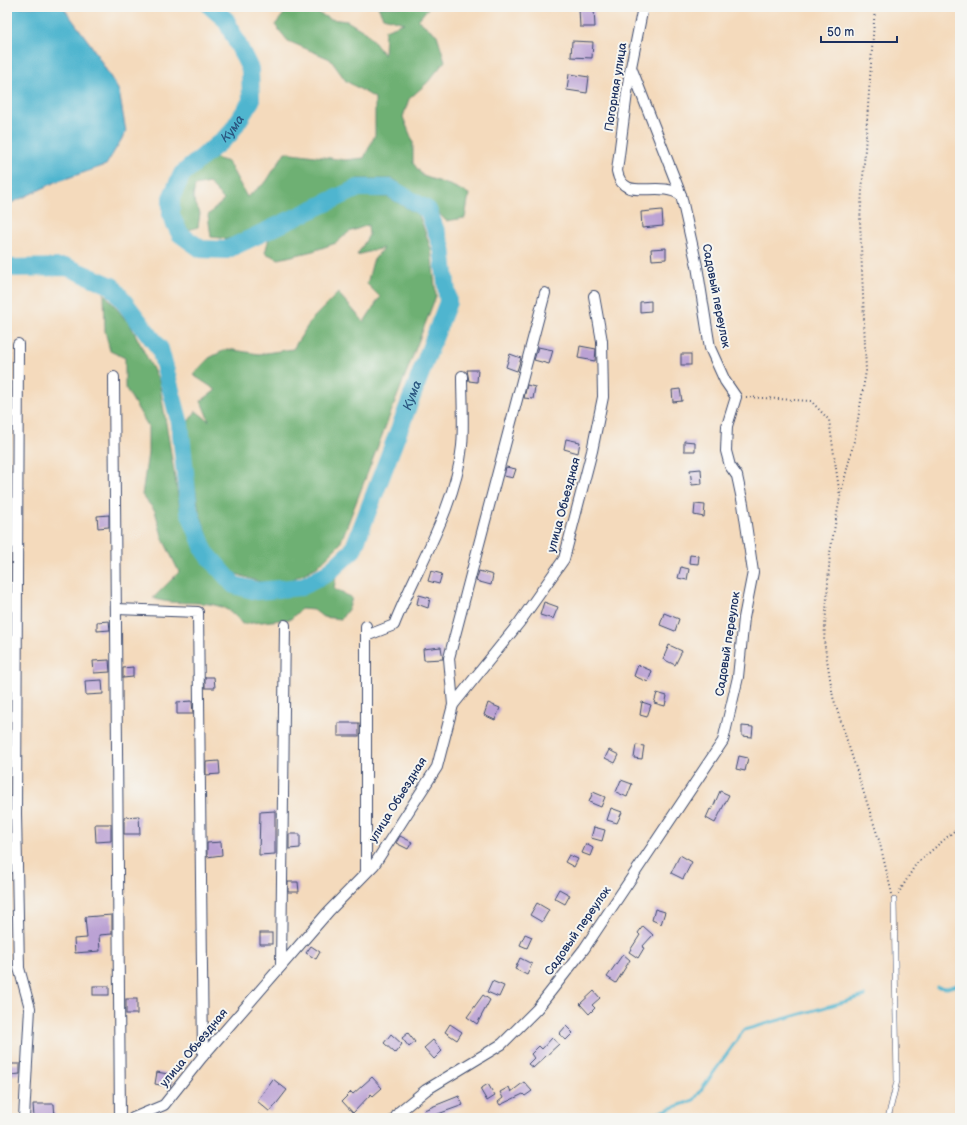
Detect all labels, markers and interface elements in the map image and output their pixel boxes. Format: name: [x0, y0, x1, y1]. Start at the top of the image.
scale bar: [821, 18, 897, 44]
text: 50 m: [827, 25, 854, 40]
street label: Погорная улица: [602, 42, 630, 132]
water label: Кума: [217, 112, 248, 146]
street label: Садовый переулок: [699, 243, 734, 350]
water label: Кума: [399, 378, 425, 413]
street label: улица Обьездная: [544, 455, 584, 554]
street label: Садовый переулок: [712, 590, 744, 697]
street label: улица Обьездная: [366, 754, 430, 845]
street label: Садовый переулок: [541, 883, 615, 979]
street label: улица Обьездная: [157, 1005, 231, 1090]

